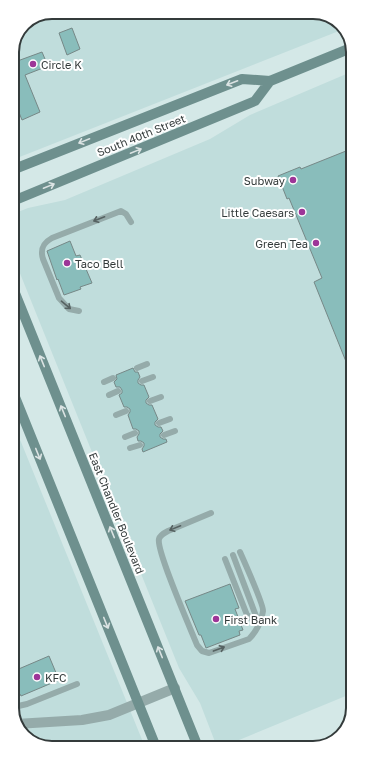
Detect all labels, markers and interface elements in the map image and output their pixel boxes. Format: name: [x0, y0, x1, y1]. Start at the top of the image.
place label: Circle K: [41, 58, 82, 71]
marker: Circle K: [28, 59, 38, 69]
one-way arrow: [226, 80, 238, 88]
street label: South 40th Street: [95, 111, 187, 159]
one-way arrow: [78, 138, 90, 146]
one-way arrow: [129, 146, 141, 154]
place label: Subway: [244, 174, 285, 187]
marker: Subway: [288, 175, 298, 185]
one-way arrow: [42, 182, 54, 190]
place label: Little Caesars: [221, 206, 294, 219]
marker: Little Caesars: [297, 207, 307, 217]
one-way arrow: [94, 216, 106, 224]
place label: Green Tea: [255, 237, 308, 250]
marker: Green Tea: [311, 238, 321, 248]
place label: Taco Bell: [75, 257, 124, 270]
marker: Taco Bell: [62, 258, 72, 268]
one-way arrow: [61, 301, 71, 310]
one-way arrow: [38, 355, 46, 367]
one-way arrow: [59, 406, 66, 418]
one-way arrow: [35, 448, 42, 460]
street label: East Chandler Boulevard: [87, 450, 147, 576]
one-way arrow: [169, 525, 181, 532]
one-way arrow: [107, 526, 115, 538]
place label: First Bank: [224, 613, 277, 626]
marker: First Bank: [211, 614, 221, 624]
one-way arrow: [103, 617, 111, 629]
one-way arrow: [212, 645, 224, 653]
one-way arrow: [156, 647, 163, 659]
place label: KFC: [45, 671, 67, 684]
marker: KFC: [32, 672, 42, 682]

